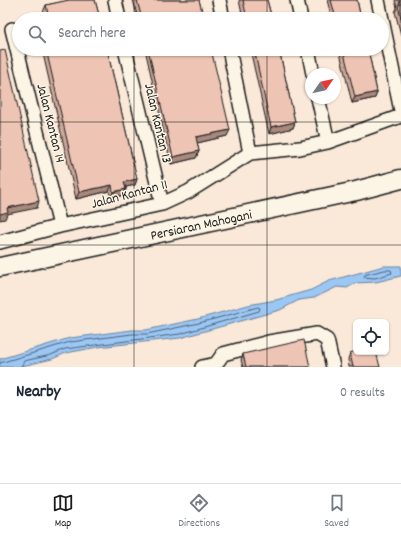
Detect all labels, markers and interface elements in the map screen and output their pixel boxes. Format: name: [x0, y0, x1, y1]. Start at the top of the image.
search box: [12, 12, 389, 56]
icon: search: [26, 23, 48, 45]
text: Search here: [58, 23, 126, 45]
north arrow: [305, 68, 341, 104]
street label: Jalan Kantan 14: [31, 82, 70, 165]
street label: Jalan Kantan 13: [138, 82, 176, 165]
street label: Jalan Kantan 11: [89, 175, 170, 215]
street label: Persiaran Mahogani: [149, 205, 254, 246]
map controls: [353, 319, 389, 355]
button: locate: [353, 319, 389, 355]
text: Nearby: [16, 381, 60, 405]
text: 0 results: [340, 384, 385, 403]
tab: Map: [52, 492, 74, 532]
tab: Directions: [178, 492, 220, 532]
tab: Saved: [324, 492, 349, 532]

